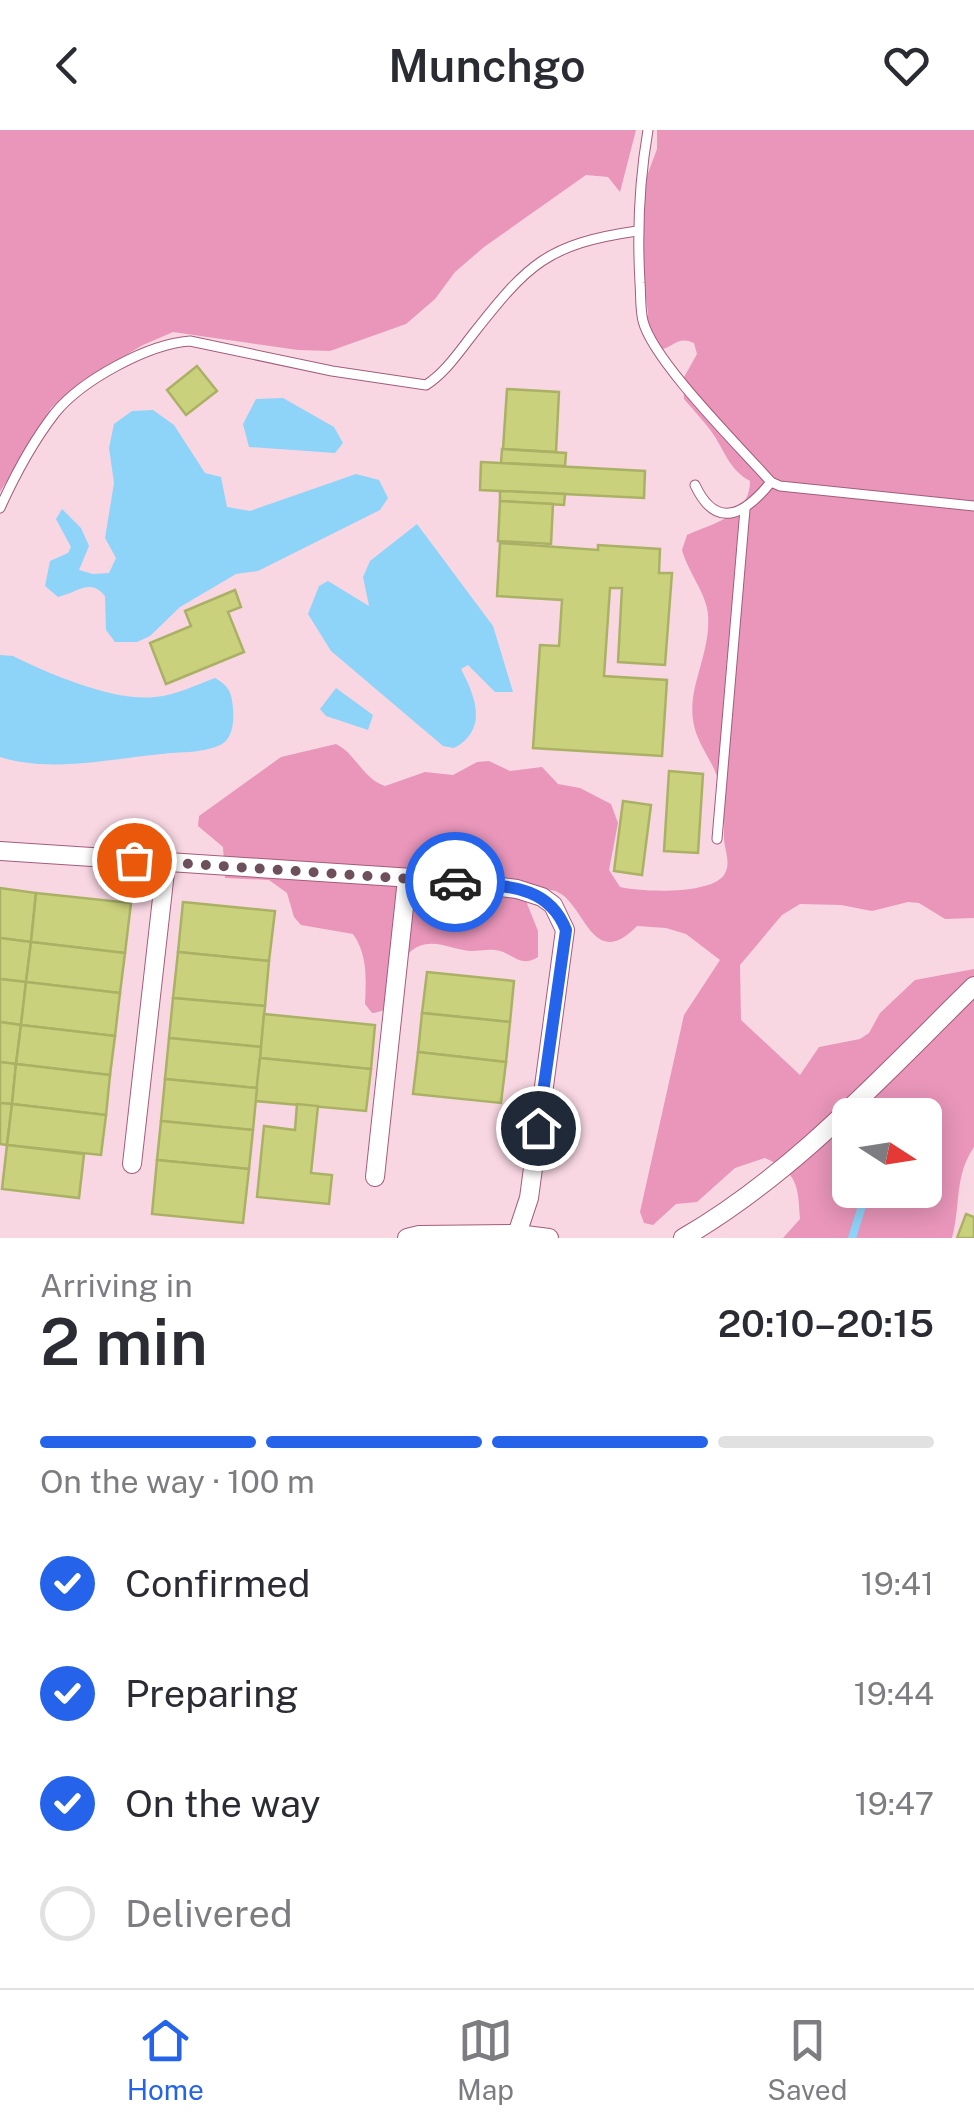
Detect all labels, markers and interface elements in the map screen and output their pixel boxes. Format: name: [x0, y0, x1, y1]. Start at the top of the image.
icon: back: [40, 38, 95, 93]
icon: heart: [879, 38, 934, 93]
text: Munchgo: [388, 39, 586, 92]
pin: [92, 818, 177, 903]
courier: [405, 832, 505, 932]
icon: bag: [107, 833, 162, 888]
icon: car: [428, 855, 483, 910]
pin: [496, 1086, 581, 1171]
north arrow: [832, 1098, 942, 1208]
map controls: [832, 1098, 942, 1208]
icon: home: [511, 1101, 566, 1156]
text: Arriving in: [40, 1267, 193, 1304]
text: 20:10–20:15: [718, 1301, 934, 1346]
text: 2 min: [40, 1303, 208, 1380]
text: On the way · 100 m: [40, 1463, 315, 1500]
icon: check: [40, 1556, 95, 1611]
text: Confirmed: [125, 1561, 310, 1606]
text: 19:41: [861, 1565, 934, 1602]
icon: check: [40, 1666, 95, 1721]
text: Preparing: [125, 1671, 299, 1716]
text: 19:44: [854, 1675, 934, 1712]
icon: check: [40, 1776, 95, 1831]
text: On the way: [125, 1781, 321, 1826]
text: 19:47: [855, 1785, 934, 1822]
text: Delivered: [125, 1891, 293, 1936]
tab: Home: [127, 2013, 204, 2106]
tab: Map: [457, 2013, 514, 2106]
tab: Saved: [767, 2013, 847, 2106]

